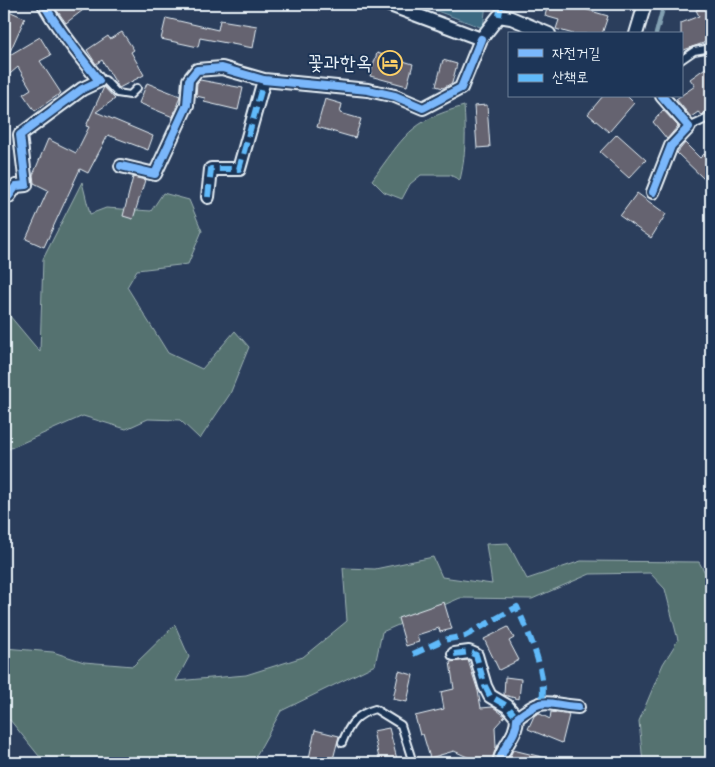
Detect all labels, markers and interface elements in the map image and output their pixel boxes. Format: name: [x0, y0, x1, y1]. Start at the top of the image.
legend: [508, 32, 682, 98]
text: 자전거길: [552, 44, 600, 64]
place label: 꽃과한옥: [308, 50, 372, 77]
hotel icon: 꽃과한옥: [377, 50, 403, 76]
text: 산책로: [552, 68, 588, 88]

